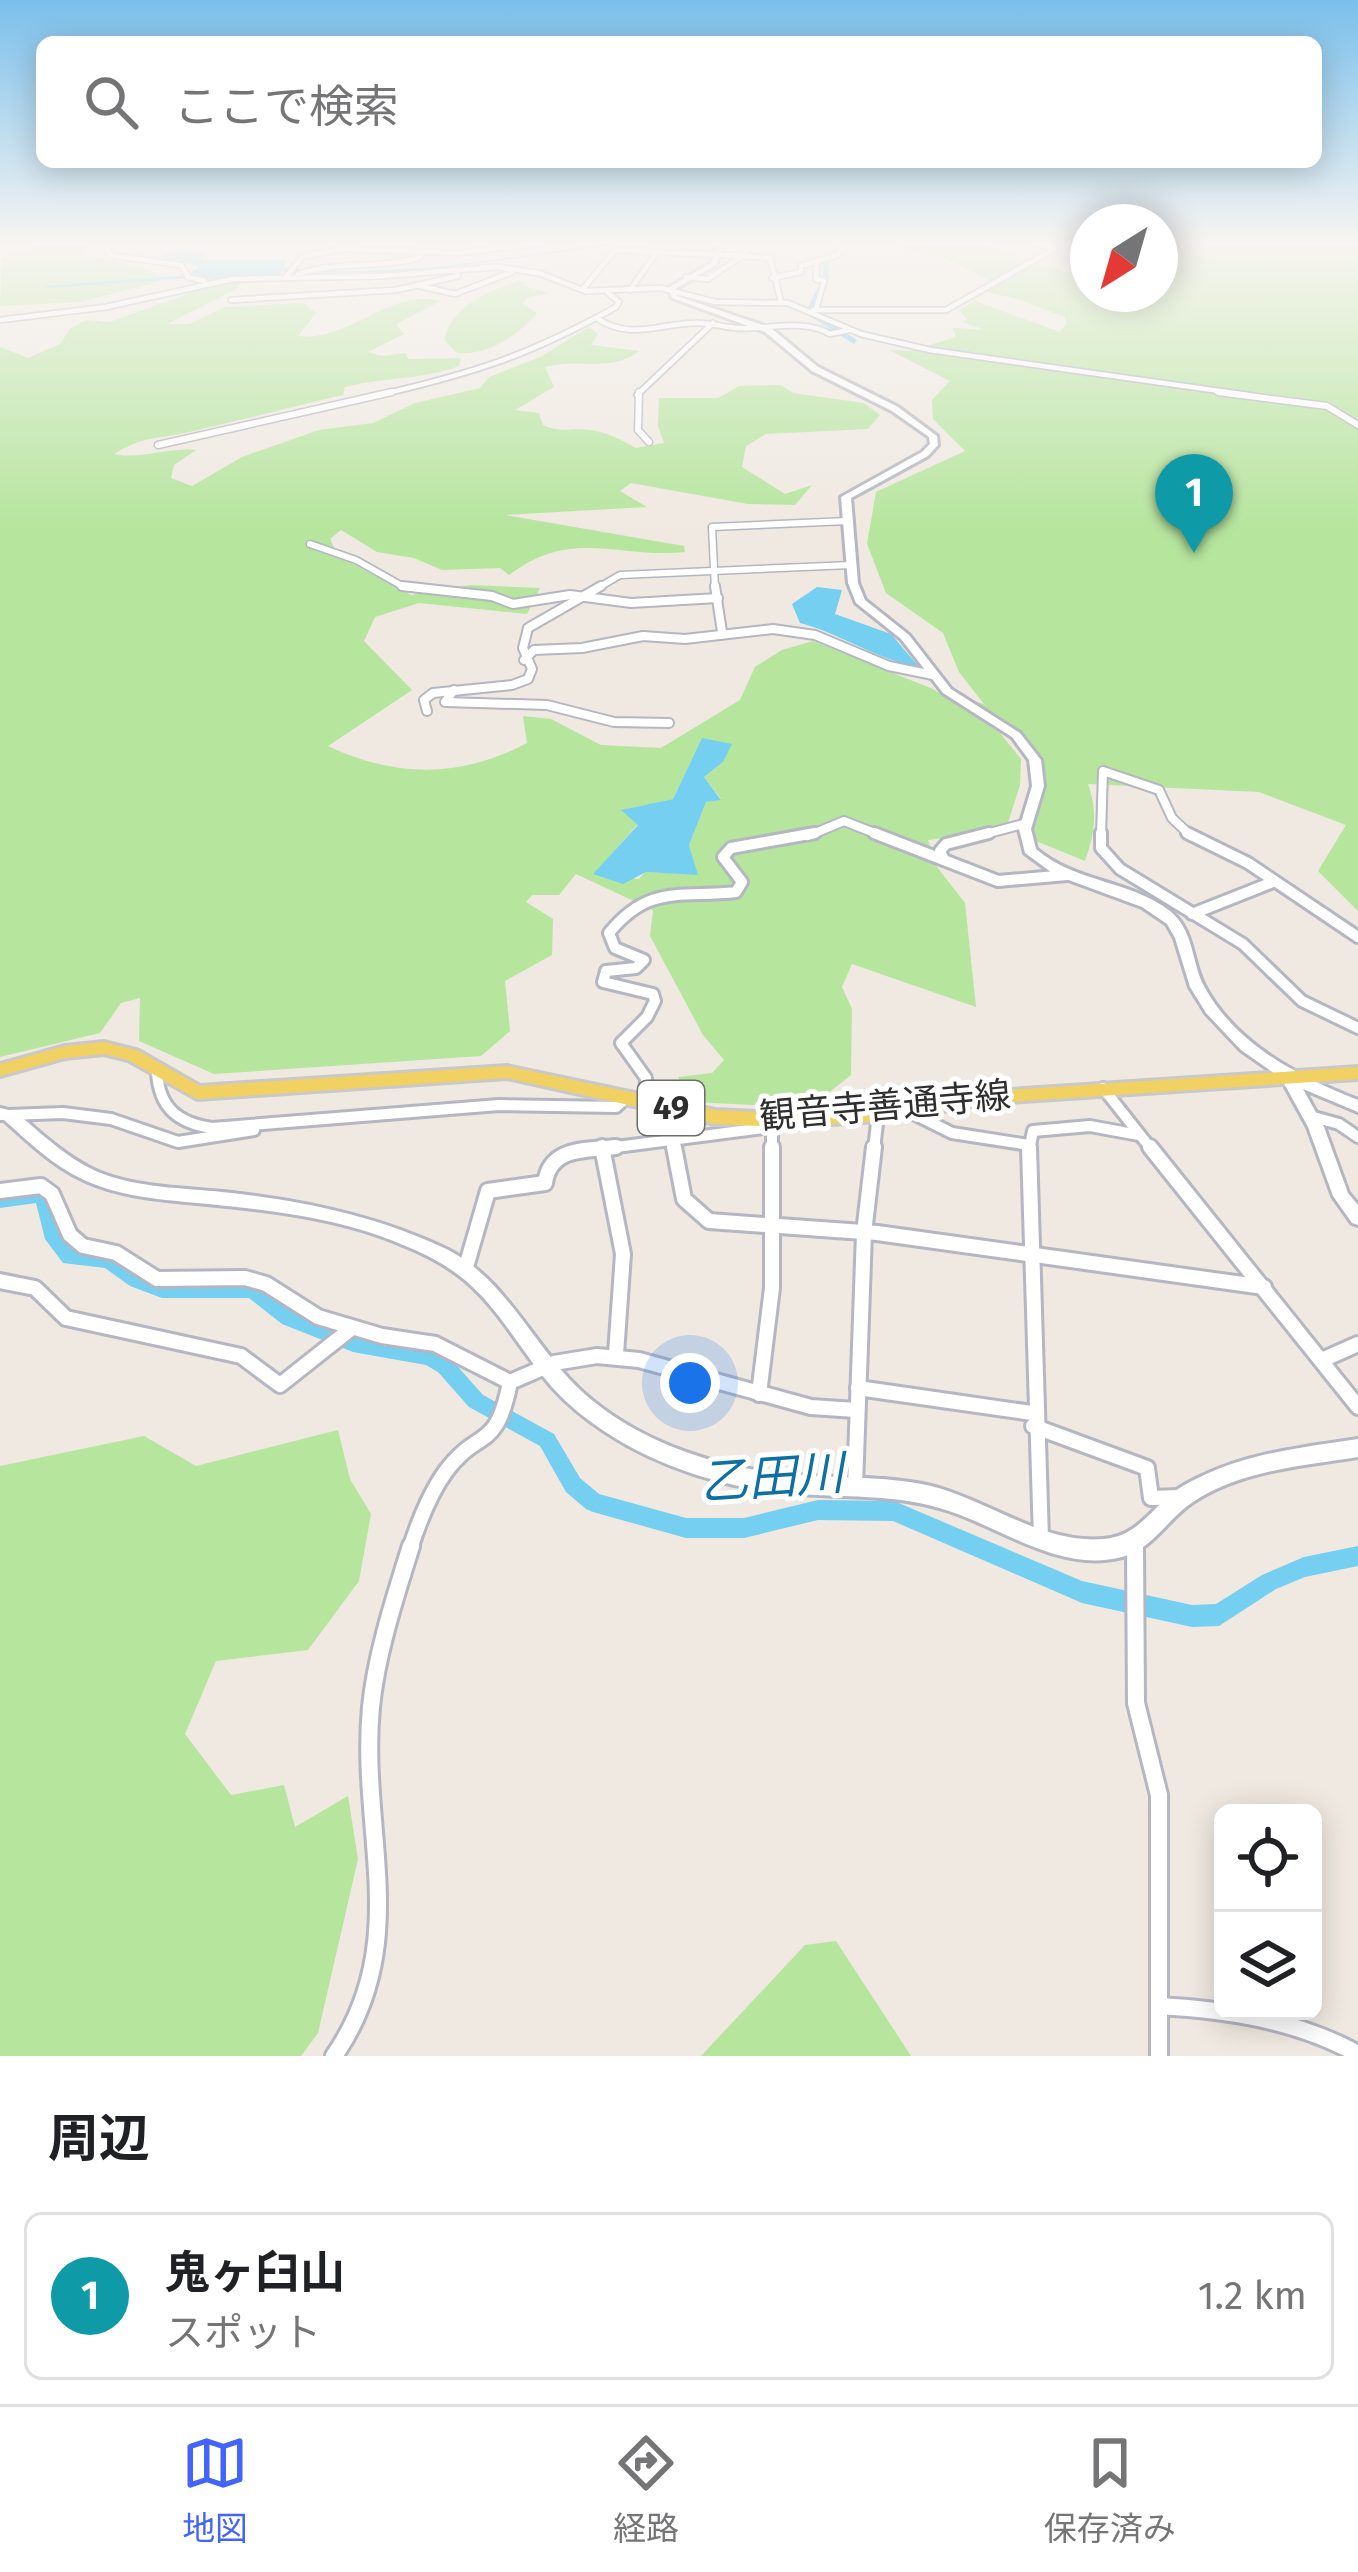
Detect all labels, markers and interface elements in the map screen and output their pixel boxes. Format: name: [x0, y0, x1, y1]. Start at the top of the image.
search box: [36, 36, 1322, 168]
icon: search: [78, 69, 144, 135]
text: ここで検索: [174, 80, 399, 134]
north arrow: [1070, 204, 1178, 312]
pin: 1: [1155, 454, 1233, 553]
street label: 観音寺善通寺線: [758, 1073, 1012, 1139]
road number: 49: [638, 1081, 704, 1135]
your location: [660, 1353, 720, 1413]
water label: 乙田川: [698, 1444, 851, 1512]
map controls: [1214, 1804, 1322, 2020]
button: locate: [1214, 1804, 1322, 1912]
button: layers: [1214, 1912, 1322, 2020]
text: 周辺: [48, 2108, 150, 2170]
text: 鬼ヶ臼山: [165, 2246, 345, 2300]
text: 1: [81, 2273, 99, 2319]
text: 1.2 km: [1198, 2273, 1307, 2319]
text: スポット: [165, 2310, 321, 2356]
tab: 地図: [182, 2430, 248, 2550]
tab: 経路: [613, 2430, 679, 2550]
tab: 保存済み: [1044, 2430, 1176, 2550]

